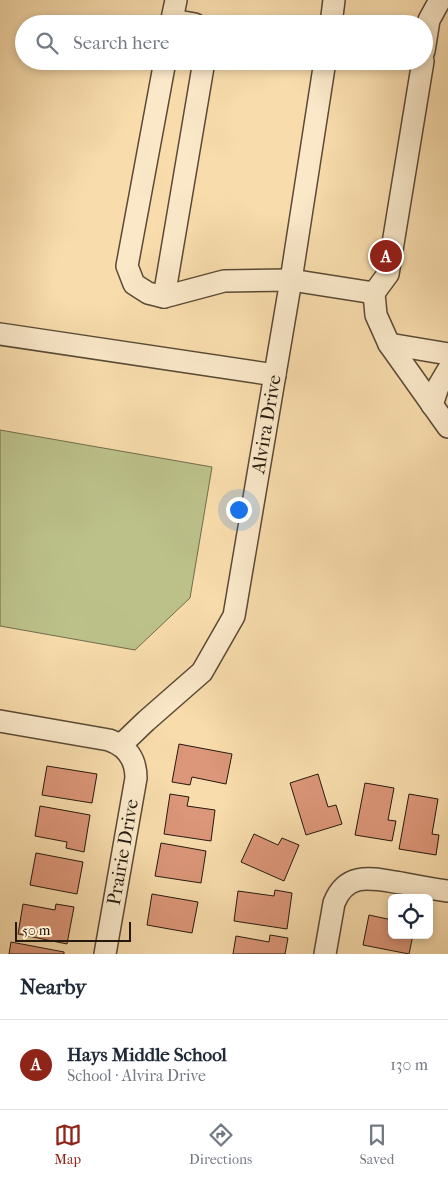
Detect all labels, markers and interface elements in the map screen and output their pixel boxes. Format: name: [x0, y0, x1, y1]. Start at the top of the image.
search box: [15, 15, 433, 70]
icon: search: [33, 29, 61, 57]
text: Search here: [73, 32, 169, 54]
pin: A: [370, 237, 402, 275]
street label: Alvira Drive: [247, 373, 286, 476]
your location: [226, 497, 252, 523]
street label: Prairie Drive: [103, 797, 143, 907]
map controls: [388, 894, 433, 939]
button: locate: [388, 894, 433, 939]
scale bar: [15, 919, 131, 942]
text: 50 m: [22, 922, 50, 939]
text: Nearby: [20, 975, 86, 999]
text: Hays Middle School: [67, 1044, 227, 1066]
text: A: [31, 1055, 41, 1074]
text: 130 m: [390, 1055, 428, 1074]
text: School · Alvira Drive: [67, 1066, 206, 1085]
tab: Map: [54, 1121, 82, 1168]
tab: Directions: [189, 1121, 252, 1168]
tab: Saved: [360, 1121, 394, 1168]

